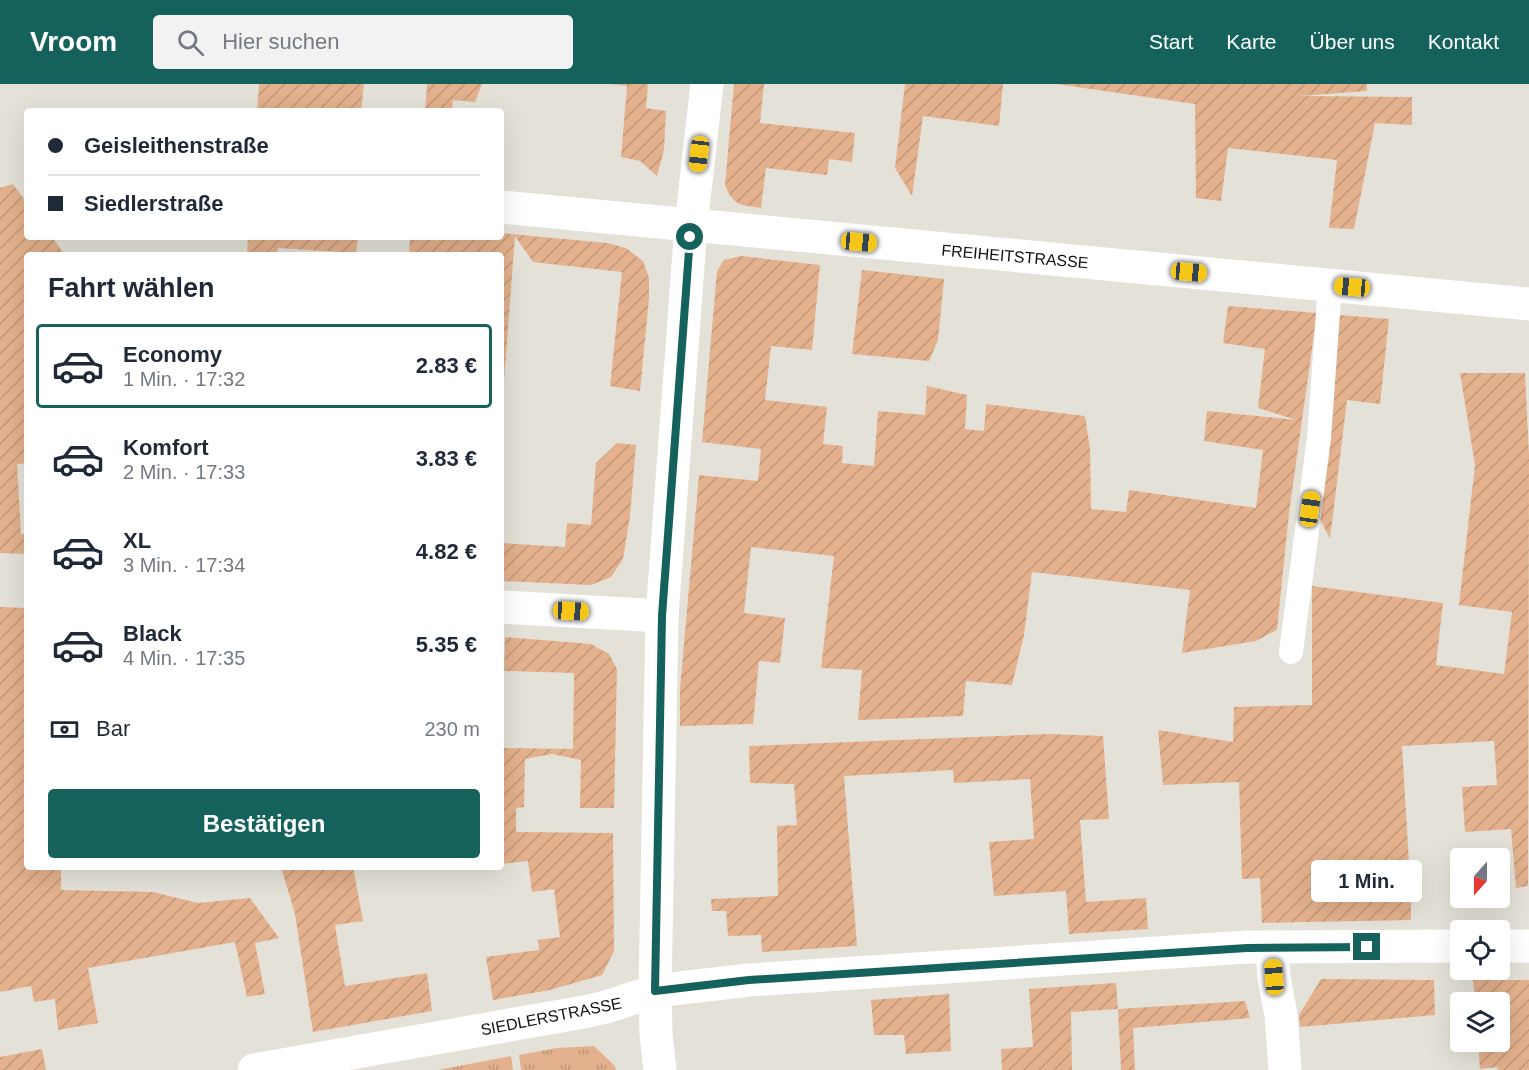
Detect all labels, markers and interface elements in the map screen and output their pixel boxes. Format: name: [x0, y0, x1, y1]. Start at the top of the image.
search box: [153, 15, 573, 69]
text: Vroom: [30, 26, 117, 57]
icon: search: [174, 26, 207, 59]
text: Hier suchen: [222, 29, 340, 54]
text: Start: [1149, 30, 1193, 53]
text: Karte: [1226, 30, 1277, 53]
text: Über uns: [1310, 30, 1395, 53]
text: Kontakt: [1428, 30, 1499, 53]
text: Geisleithenstraße: [84, 133, 269, 158]
car: [688, 135, 710, 173]
text: Siedlerstraße: [84, 191, 223, 216]
route start: [676, 223, 703, 250]
car: [840, 231, 878, 253]
street label: FREIHEITSTRASSE: [941, 242, 1089, 271]
car: [1170, 261, 1208, 283]
text: Fahrt wählen: [48, 273, 215, 303]
car: [1333, 276, 1371, 298]
icon: car: [51, 339, 105, 393]
text: Economy: [123, 342, 222, 367]
text: 2.83 €: [416, 353, 477, 378]
text: 1 Min. · 17:32: [123, 368, 245, 390]
icon: car: [51, 432, 105, 486]
text: Komfort: [123, 435, 209, 460]
text: 3.83 €: [416, 446, 477, 471]
text: 2 Min. · 17:33: [123, 461, 245, 483]
car: [1299, 490, 1321, 528]
icon: car: [51, 525, 105, 579]
text: XL: [123, 528, 151, 553]
text: 4.82 €: [416, 539, 477, 564]
text: 3 Min. · 17:34: [123, 554, 245, 576]
car: [553, 601, 589, 621]
icon: car: [51, 618, 105, 672]
text: Black: [123, 621, 182, 646]
text: 5.35 €: [416, 632, 477, 657]
text: 4 Min. · 17:35: [123, 647, 245, 669]
icon: cash: [48, 713, 81, 746]
text: Bar: [96, 716, 130, 741]
text: 230 m: [424, 718, 480, 740]
button: Bestätigen: [48, 789, 480, 858]
north arrow: [1450, 848, 1510, 908]
map controls: [1450, 848, 1510, 1052]
callout: 1 Min.: [1312, 860, 1422, 902]
text: 1 Min.: [1338, 870, 1395, 892]
button: locate: [1450, 920, 1510, 980]
route end: [1353, 933, 1380, 960]
car: [1264, 958, 1284, 996]
button: layers: [1450, 992, 1510, 1052]
street label: SIEDLERSTRASSE: [479, 994, 623, 1038]

